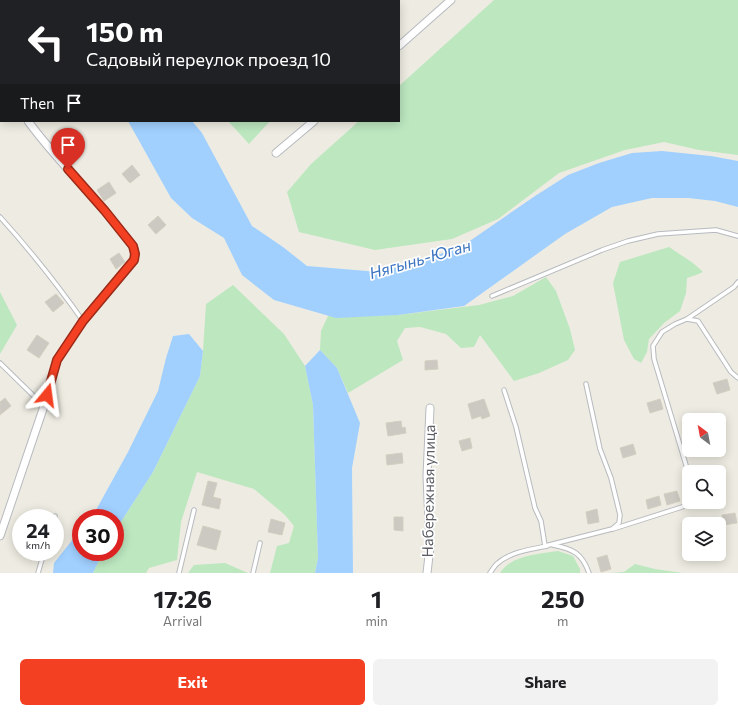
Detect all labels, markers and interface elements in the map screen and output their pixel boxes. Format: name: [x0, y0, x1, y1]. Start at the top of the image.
text: 150 m: [86, 14, 163, 48]
icon: left: [20, 16, 72, 68]
text: Садовый переулок проезд 10: [86, 48, 331, 70]
icon: arrive: [63, 92, 85, 114]
text: Then: [20, 94, 55, 112]
pin: [51, 128, 85, 169]
icon: arrive: [57, 134, 79, 156]
water label: Нягынь-Юган: [367, 235, 473, 282]
position arrow: [26, 374, 68, 416]
north arrow: [682, 413, 726, 457]
map controls: [682, 413, 726, 561]
street label: Набережная улица: [418, 424, 438, 557]
button: search: [682, 465, 726, 509]
speed limit sign: 30: [72, 509, 124, 561]
button: layers: [682, 517, 726, 561]
text: 24: [26, 518, 50, 542]
text: km/h: [26, 539, 50, 551]
text: 17:26: [153, 584, 212, 613]
text: 1: [371, 584, 382, 613]
text: 250: [541, 584, 585, 613]
text: Arrival: [163, 613, 202, 629]
text: min: [365, 613, 388, 629]
text: m: [557, 613, 568, 629]
button: Exit: [20, 659, 365, 705]
button: Share: [373, 659, 718, 705]

